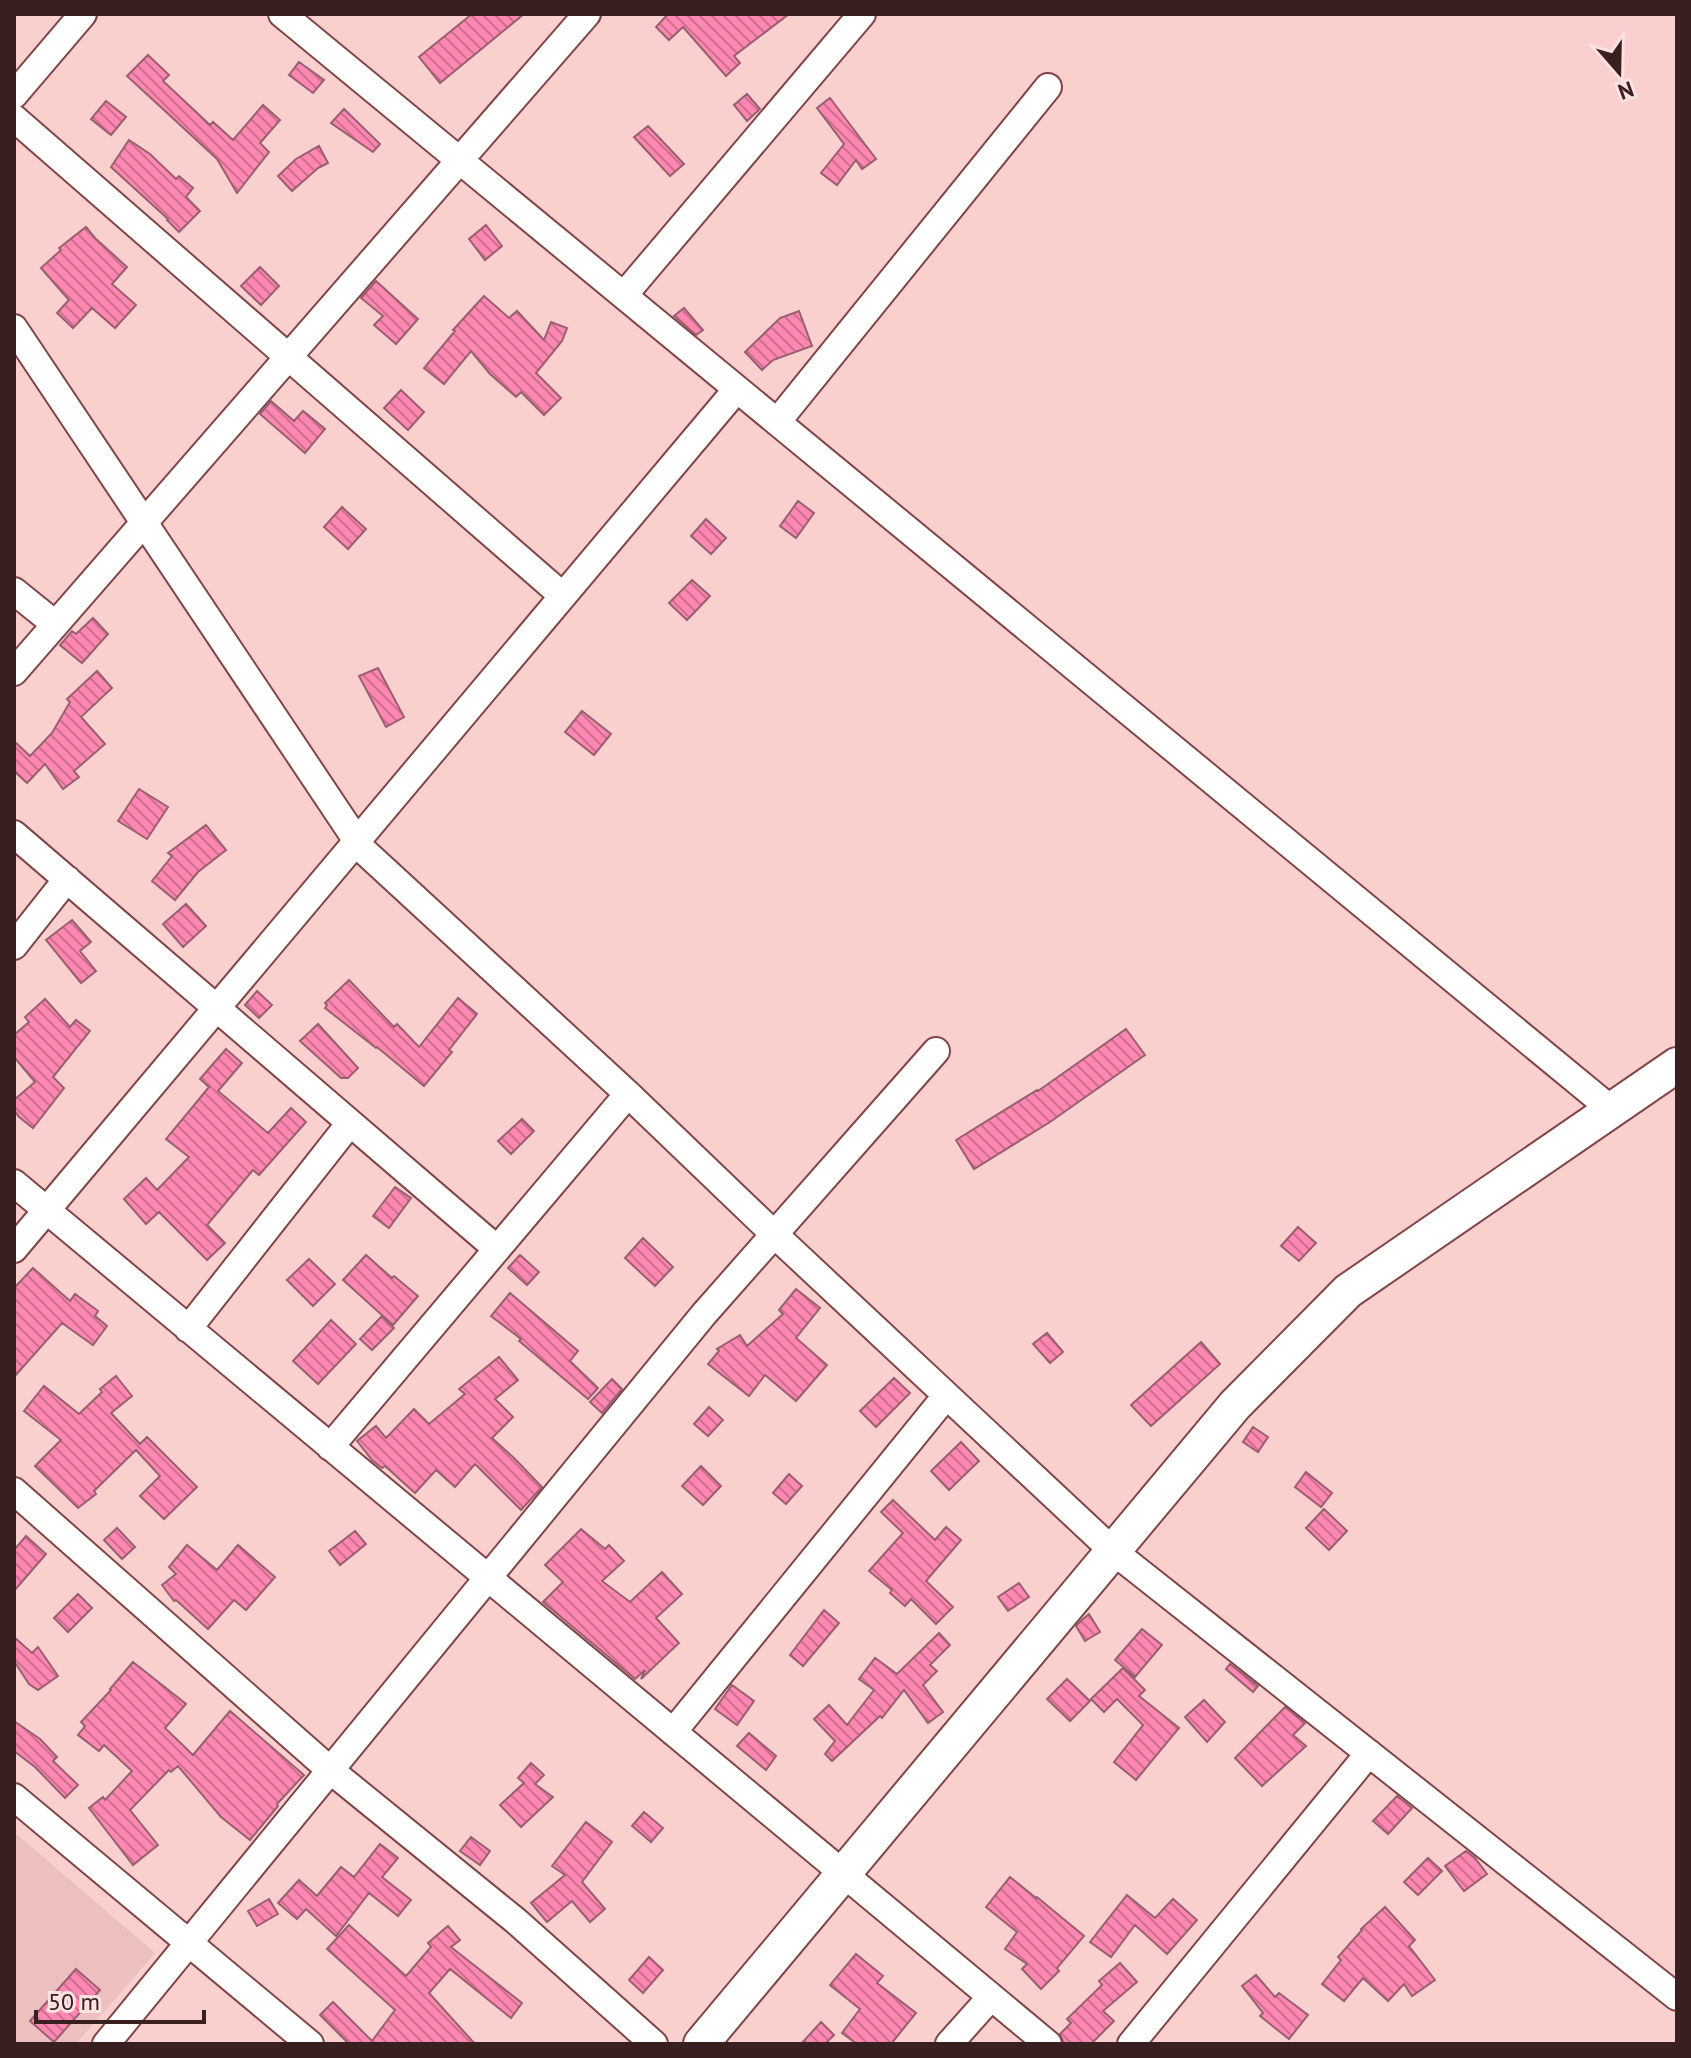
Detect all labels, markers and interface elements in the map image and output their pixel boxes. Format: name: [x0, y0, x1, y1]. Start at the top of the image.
north arrow: [1579, 32, 1659, 112]
text: N: [1614, 75, 1637, 106]
scale bar: [36, 1974, 204, 2024]
text: 50 m: [48, 1986, 100, 2017]

